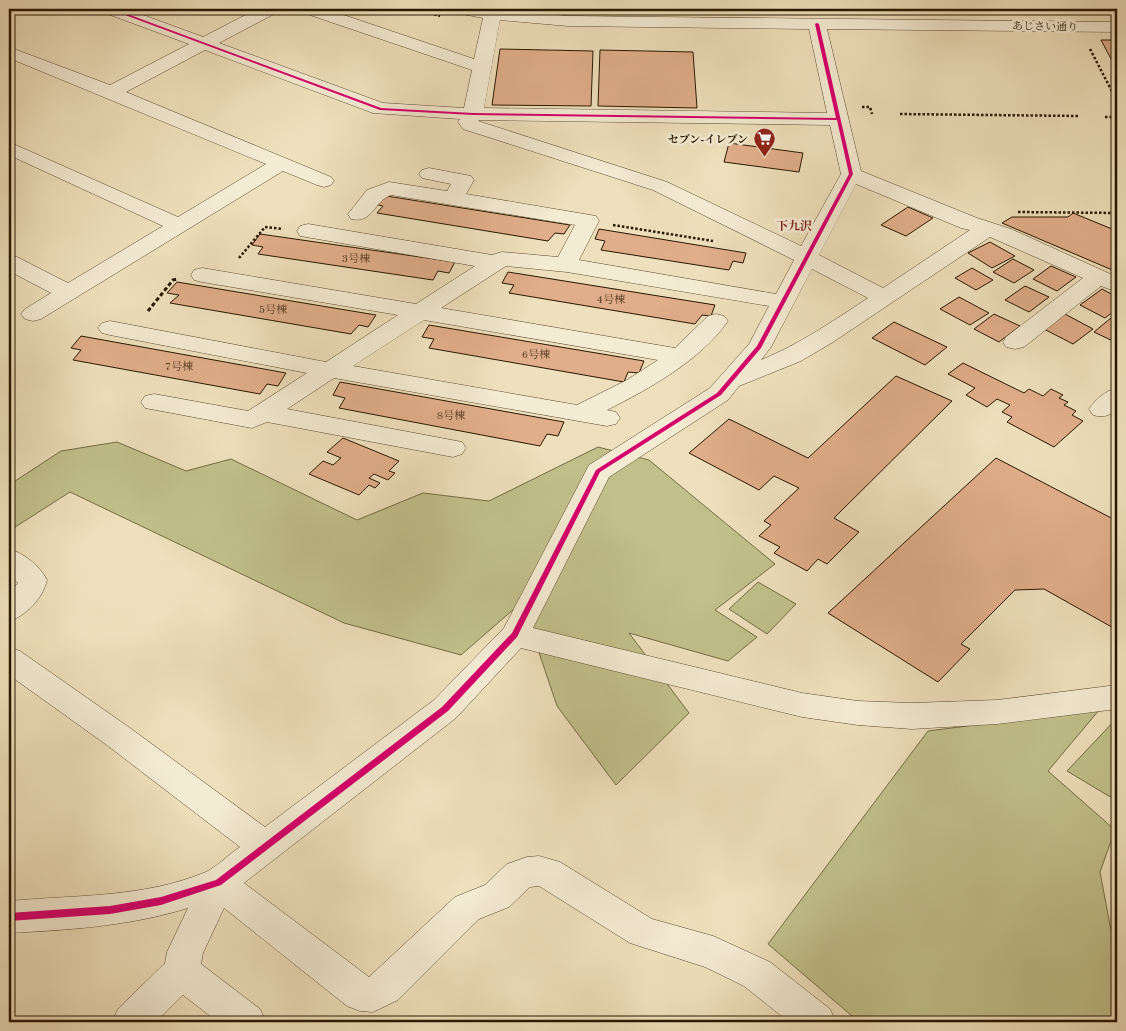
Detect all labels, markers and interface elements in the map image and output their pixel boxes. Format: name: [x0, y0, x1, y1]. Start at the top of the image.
street label: あじさい通り: [1012, 19, 1078, 34]
supermarket icon: セブン-イレブン: [752, 127, 776, 158]
place label: セブン-イレブン: [668, 133, 748, 146]
district label: 下九沢: [776, 219, 812, 233]
house number: 3号棟: [342, 252, 370, 265]
house number: 4号棟: [597, 293, 625, 306]
house number: 5号棟: [259, 303, 287, 316]
house number: 6号棟: [522, 348, 550, 361]
house number: 7号棟: [165, 360, 193, 373]
house number: 8号棟: [437, 409, 465, 422]

